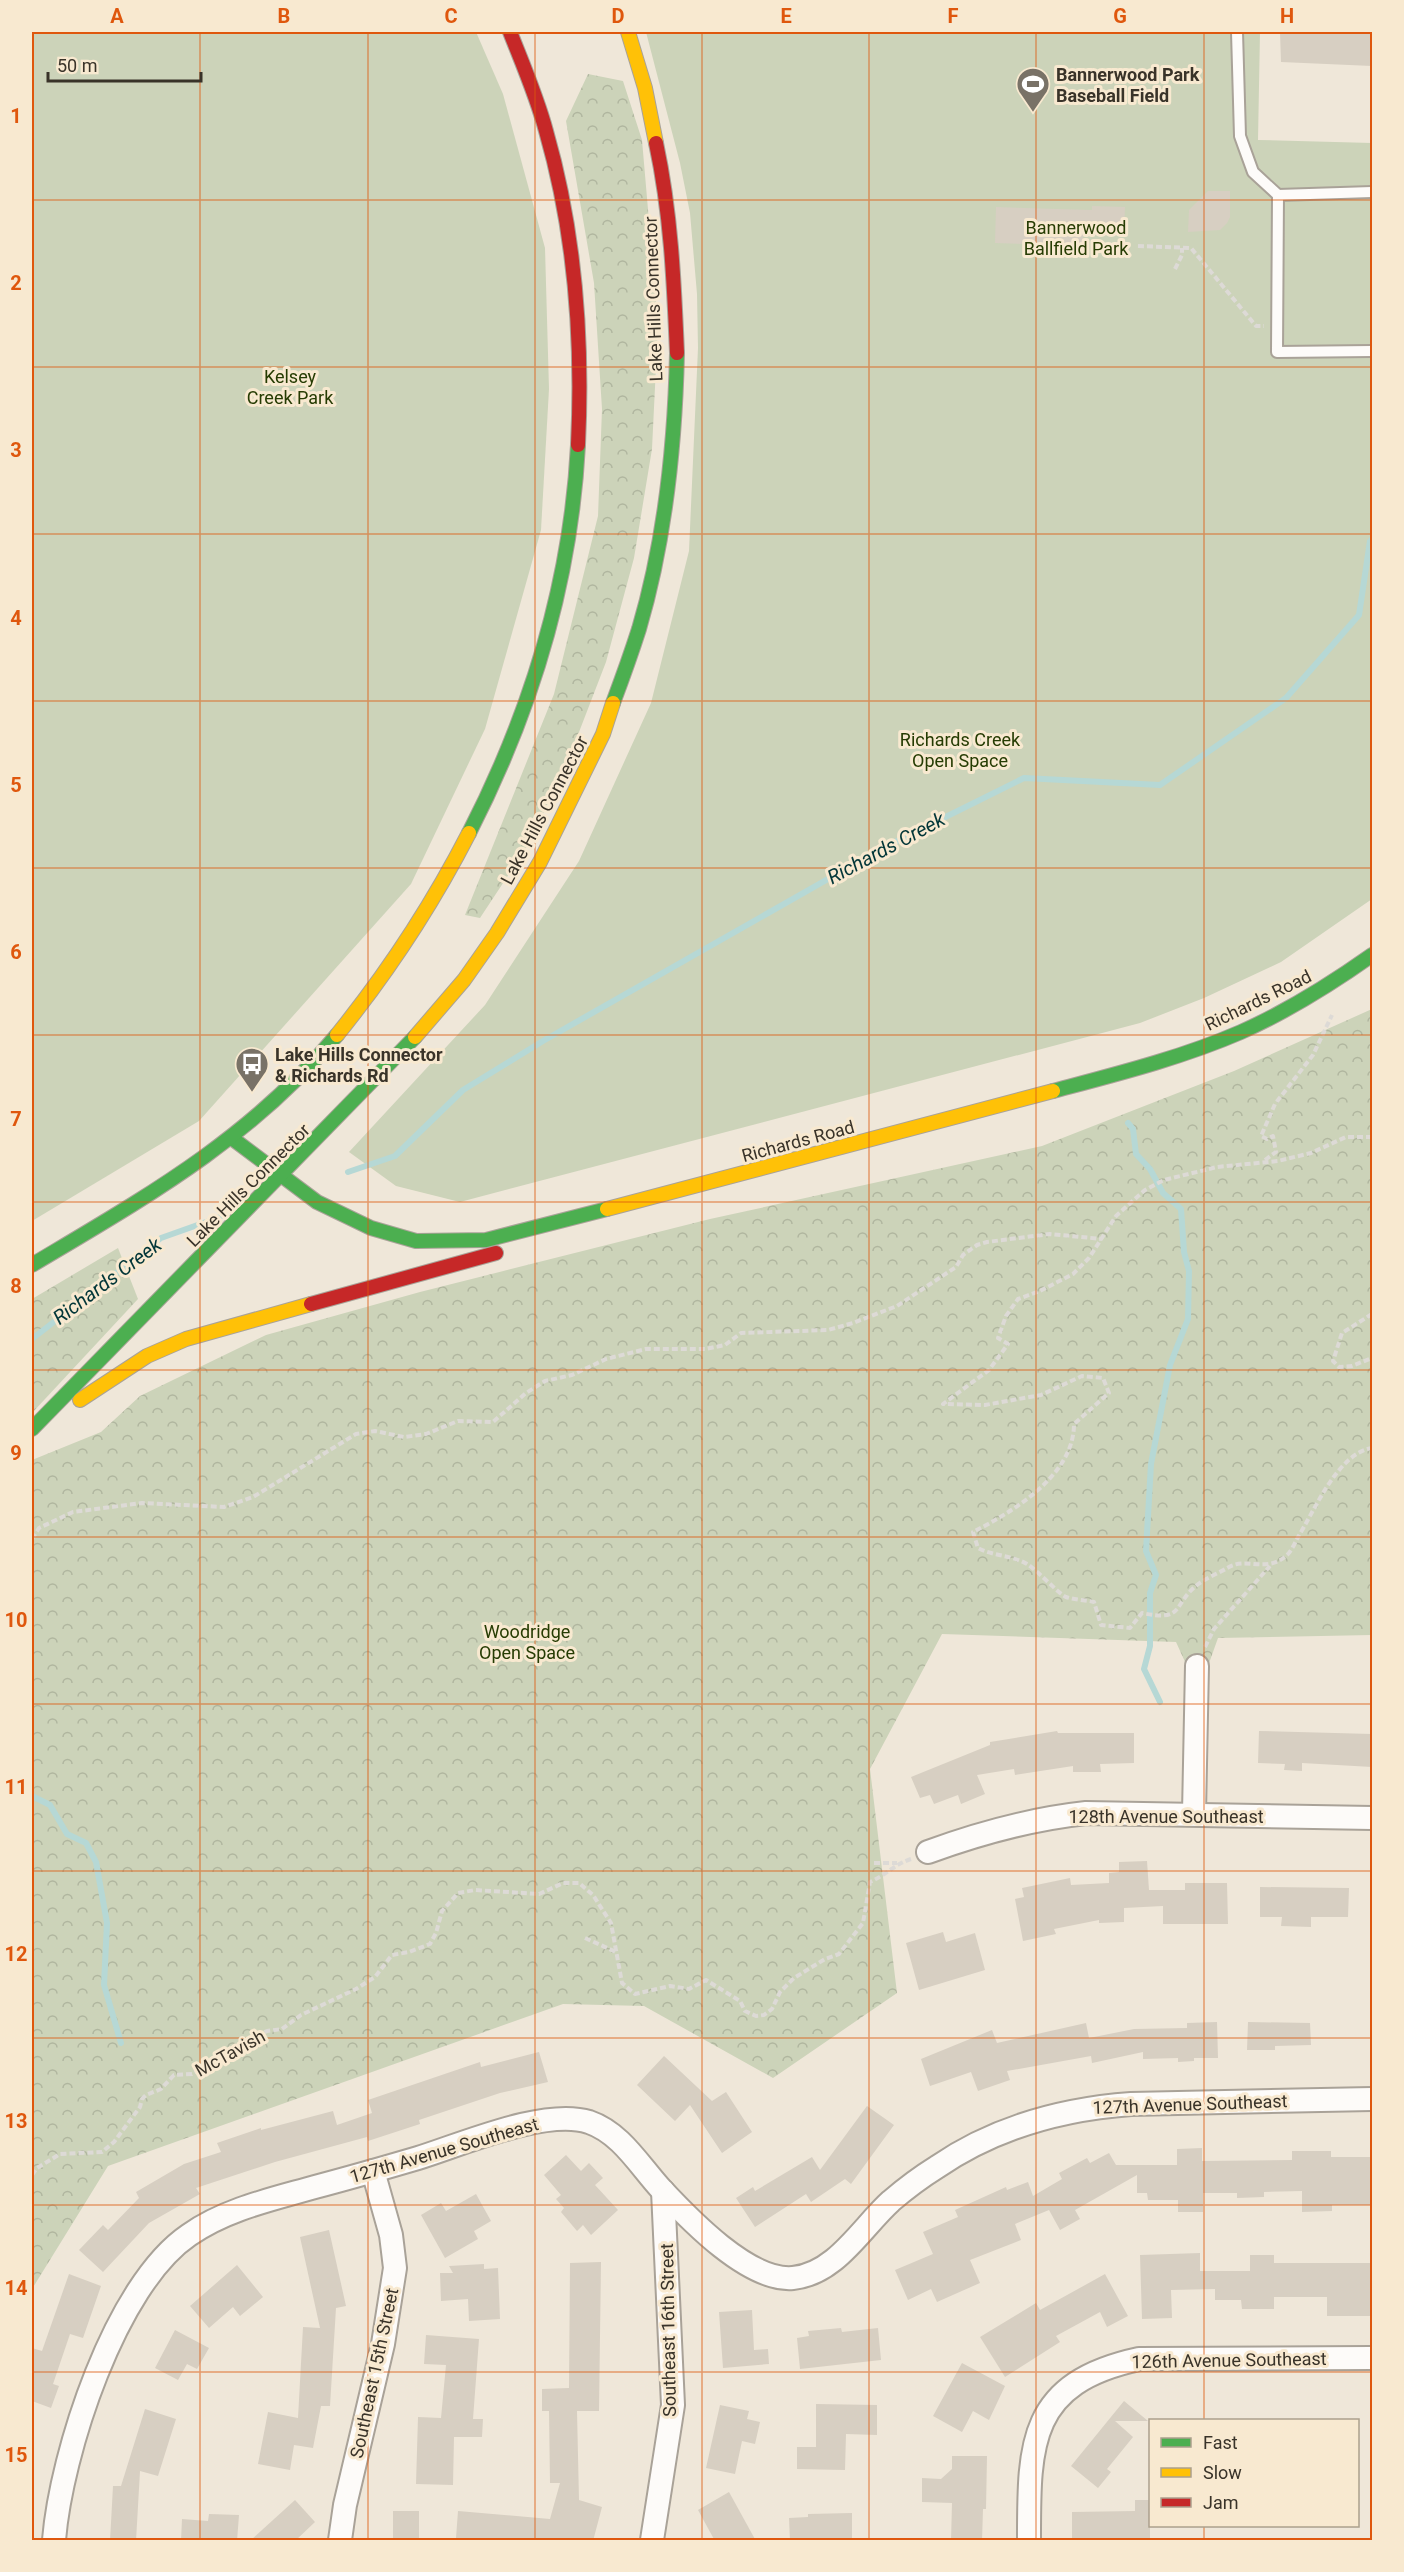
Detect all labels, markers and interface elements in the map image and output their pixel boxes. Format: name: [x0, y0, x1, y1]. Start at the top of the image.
text: A: [110, 4, 124, 28]
text: B: [278, 4, 290, 28]
text: C: [444, 4, 458, 28]
text: D: [612, 4, 625, 28]
text: E: [780, 4, 792, 28]
text: F: [948, 4, 959, 28]
text: G: [1113, 4, 1127, 28]
text: H: [1280, 4, 1294, 28]
scale bar: [48, 45, 201, 83]
text: 50 m: [57, 55, 97, 76]
place label: Bannerwood Park Baseball Field: [1056, 64, 1200, 106]
sports icon: Bannerwood Park Baseball Field: [1015, 66, 1051, 113]
text: 1: [10, 104, 22, 128]
street label: Lake Hills Connector: [640, 216, 666, 382]
park label: Bannerwood Ballfield Park: [1024, 217, 1129, 259]
text: 2: [10, 271, 22, 295]
park label: Kelsey Creek Park: [247, 366, 334, 408]
text: 3: [10, 438, 22, 462]
text: 4: [10, 606, 22, 630]
park label: Richards Creek Open Space: [900, 729, 1021, 771]
street label: Lake Hills Connector: [496, 732, 592, 888]
text: 5: [10, 773, 22, 797]
water label: Richards Creek: [823, 806, 950, 889]
text: 6: [10, 940, 22, 964]
street label: Richards Road: [1201, 965, 1315, 1035]
place label: Lake Hills Connector & Richards Rd: [275, 1044, 443, 1086]
bus stop icon: Lake Hills Connector & Richards Rd: [234, 1046, 270, 1093]
text: 7: [10, 1107, 22, 1131]
street label: Richards Road: [739, 1116, 857, 1166]
street label: Lake Hills Connector: [182, 1119, 314, 1251]
water label: Richards Creek: [48, 1232, 167, 1330]
text: 8: [10, 1274, 22, 1298]
text: 9: [10, 1441, 22, 1465]
text: 10: [5, 1608, 27, 1632]
park label: Woodridge Open Space: [479, 1621, 575, 1663]
text: 11: [5, 1775, 27, 1799]
street label: 128th Avenue Southeast: [1068, 1806, 1264, 1827]
text: 12: [5, 1942, 27, 1966]
street label: McTavish: [191, 2025, 269, 2081]
street label: 127th Avenue Southeast: [1092, 2090, 1288, 2118]
text: 13: [5, 2109, 27, 2133]
street label: 127th Avenue Southeast: [347, 2113, 541, 2187]
street label: Southeast 16th Street: [656, 2243, 680, 2417]
text: 14: [5, 2276, 27, 2300]
street label: Southeast 15th Street: [346, 2286, 402, 2460]
street label: 126th Avenue Southeast: [1131, 2348, 1327, 2372]
legend: [1149, 2419, 1359, 2527]
text: Fast: [1203, 2432, 1238, 2453]
text: 15: [5, 2443, 27, 2467]
text: Slow: [1203, 2462, 1242, 2483]
text: Jam: [1203, 2492, 1239, 2513]

